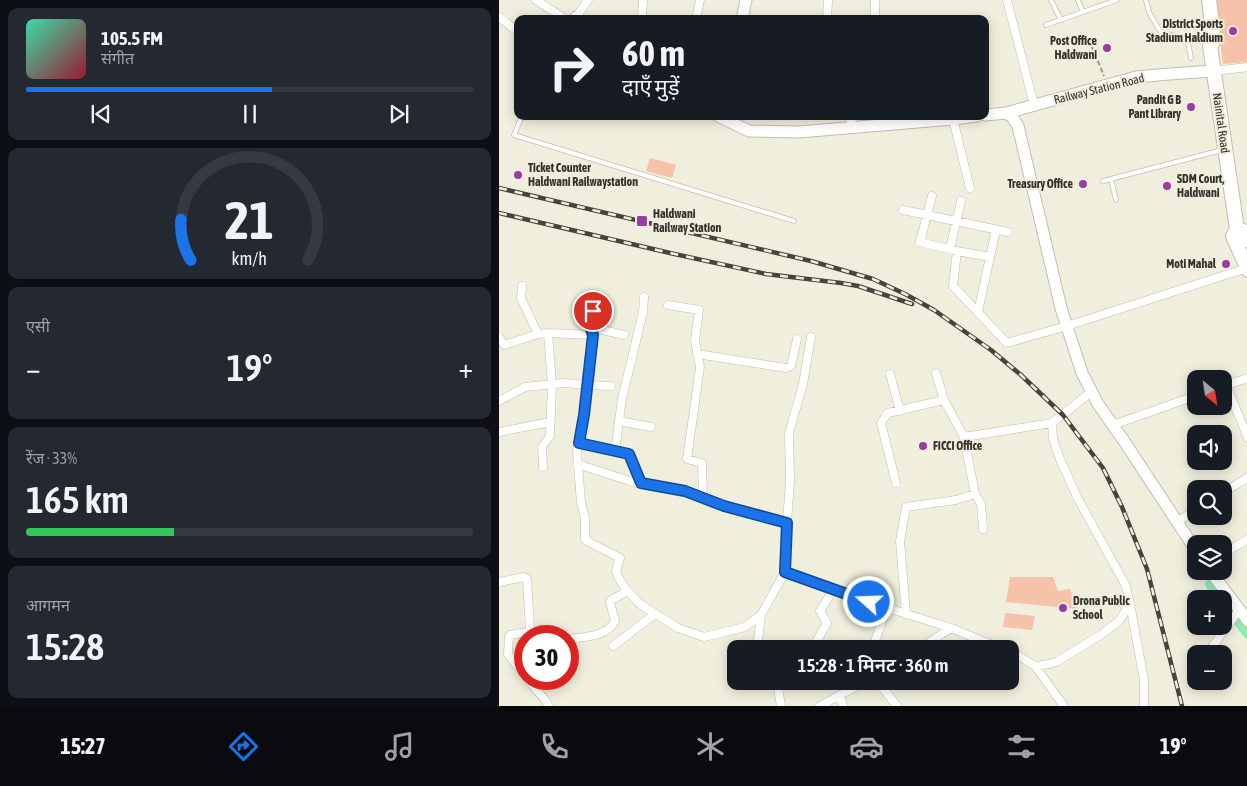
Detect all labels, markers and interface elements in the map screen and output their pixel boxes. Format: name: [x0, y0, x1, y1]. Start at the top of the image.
place label: District Sports Stadium Haldium: [1146, 17, 1224, 45]
marker: District Sports Stadium Haldium: [1227, 25, 1239, 37]
text: 105.5 FM: [101, 27, 163, 49]
text: 60 m: [622, 33, 685, 73]
place label: Post Office Haldwani: [1050, 34, 1098, 62]
icon: right: [539, 35, 604, 100]
marker: Post Office Haldwani: [1101, 42, 1113, 54]
text: संगीत: [101, 49, 134, 67]
street label: Railway Station Road: [1052, 71, 1146, 107]
text: दाएँ मुड़ें: [622, 74, 680, 100]
street label: Nainital Road: [1210, 92, 1232, 154]
place label: Pandit G B Pant Library: [1128, 93, 1181, 121]
icon: previous: [87, 100, 115, 128]
icon: pause: [236, 100, 264, 128]
icon: next: [385, 100, 413, 128]
marker: Pandit G B Pant Library: [1185, 101, 1197, 113]
place label: Ticket Counter Haldwani Railwaystation: [528, 161, 638, 189]
marker: Ticket Counter Haldwani Railwaystation: [512, 169, 524, 181]
place label: SDM Court, Haldwani: [1177, 172, 1224, 200]
place label: Treasury Office: [1008, 177, 1074, 191]
marker: Treasury Office: [1077, 178, 1089, 190]
marker: SDM Court, Haldwani: [1161, 180, 1173, 192]
text: 21: [225, 190, 274, 250]
place label: Haldwani Railway Station: [653, 207, 722, 235]
marker: Haldwani Railway Station: [635, 214, 649, 228]
text: km/h: [232, 248, 267, 269]
place label: Moti Mahal: [1166, 257, 1217, 271]
marker: Moti Mahal: [1220, 258, 1232, 270]
pin: [572, 290, 614, 332]
icon: arrive: [579, 297, 607, 325]
text: एसी: [26, 317, 50, 335]
text: 19°: [226, 346, 273, 389]
text: −: [26, 352, 41, 384]
text: +: [458, 352, 473, 384]
north arrow: [1187, 370, 1231, 415]
map controls: [1187, 370, 1232, 690]
button: sound: [1187, 425, 1232, 470]
place label: FICCI Office: [933, 439, 983, 453]
marker: FICCI Office: [917, 440, 929, 452]
text: रेंज · 33%: [26, 449, 77, 467]
text: 165 km: [26, 478, 129, 521]
button: search: [1187, 480, 1232, 525]
button: layers: [1187, 535, 1232, 580]
position arrow: [842, 575, 894, 627]
button: +: [1187, 590, 1232, 635]
place label: Drona Public School: [1073, 594, 1130, 622]
text: आगमन: [26, 596, 70, 614]
marker: Drona Public School: [1057, 602, 1069, 614]
text: 15:28: [26, 625, 104, 668]
speed limit sign: 30: [514, 625, 579, 690]
button: −: [1187, 645, 1232, 690]
text: 15:28 · 1 मिनट · 360 m: [798, 654, 948, 676]
icon: directions: [226, 729, 261, 764]
icon: music: [382, 729, 417, 764]
icon: phone: [537, 729, 572, 764]
icon: climate: [693, 729, 728, 764]
icon: car: [849, 729, 884, 764]
icon: filters: [1004, 729, 1039, 764]
text: 15:27: [60, 733, 106, 759]
text: 19°: [1160, 733, 1187, 759]

